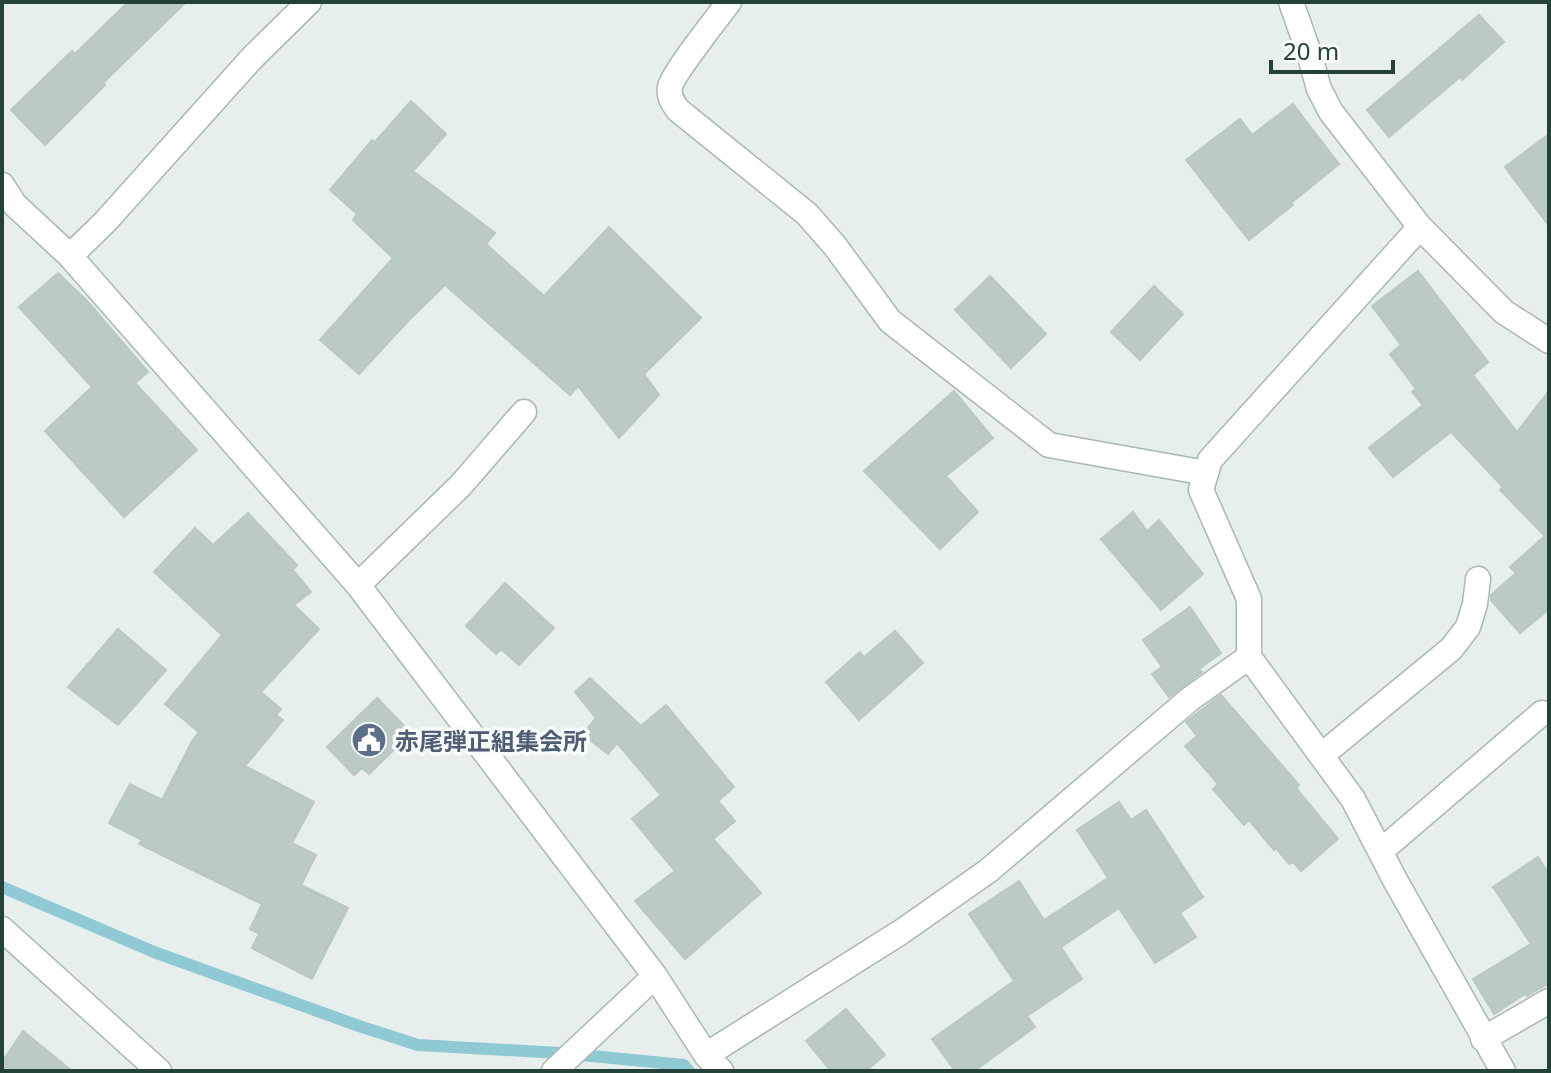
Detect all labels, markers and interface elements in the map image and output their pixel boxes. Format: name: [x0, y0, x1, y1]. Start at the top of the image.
scale bar: [1271, 24, 1393, 74]
text: 20 m: [1283, 34, 1339, 67]
public building icon: 赤尾弾正組集会所: [350, 721, 388, 759]
place label: 赤尾弾正組集会所: [395, 724, 587, 757]

